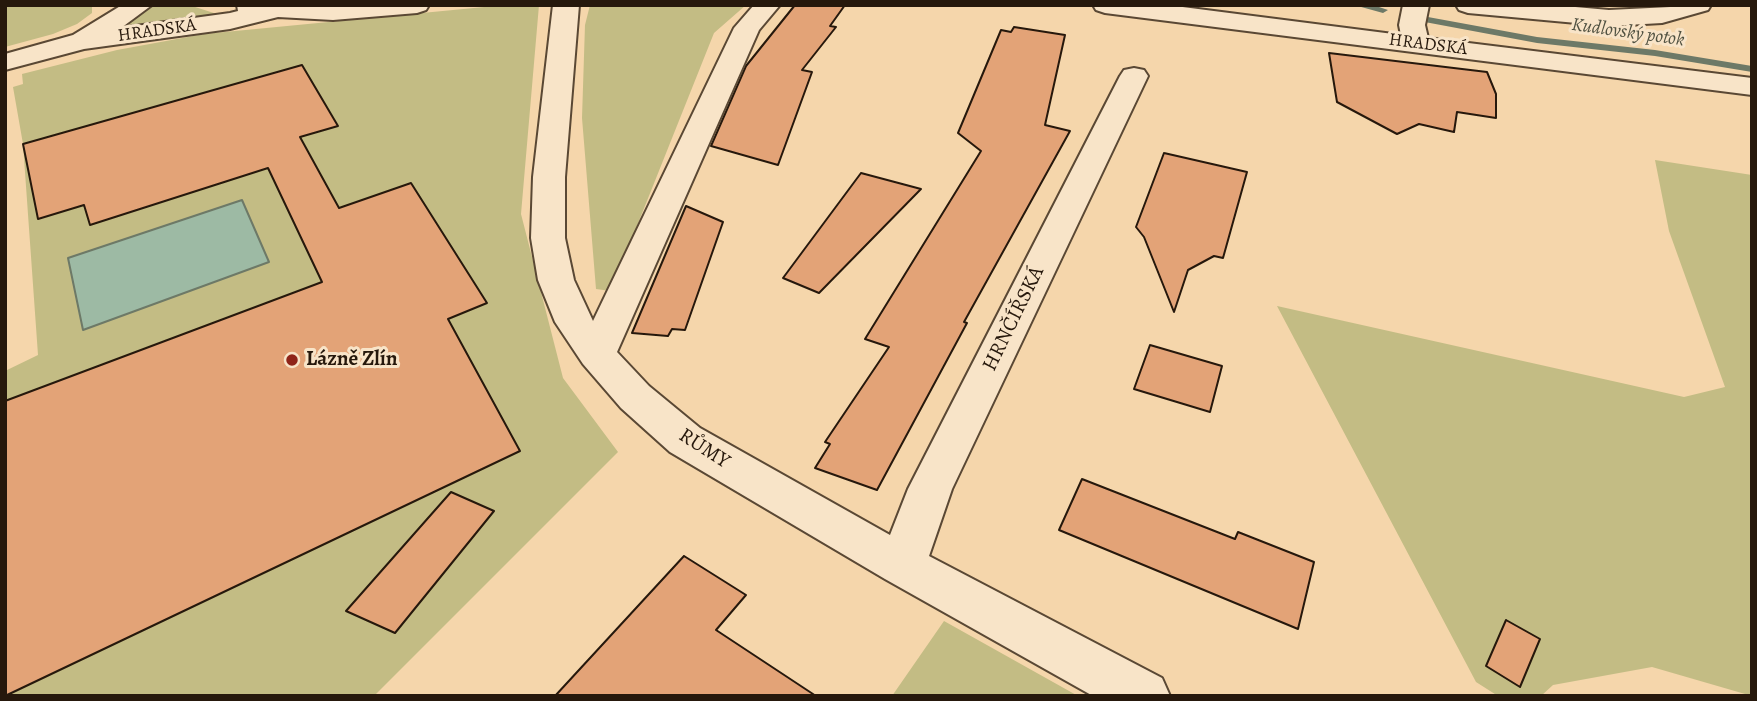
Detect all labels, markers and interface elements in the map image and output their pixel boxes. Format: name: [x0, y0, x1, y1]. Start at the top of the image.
water label: Kudlovský potok: [1570, 14, 1686, 52]
street label: HRADSKÁ: [116, 15, 198, 47]
street label: HRADSKÁ: [1388, 29, 1468, 61]
street label: HRNČÍŘSKÁ: [978, 262, 1050, 376]
place label: Lázně Zlín: [306, 347, 398, 373]
marker: Lázně Zlín: [284, 352, 300, 368]
street label: RŮMY: [674, 423, 734, 475]

